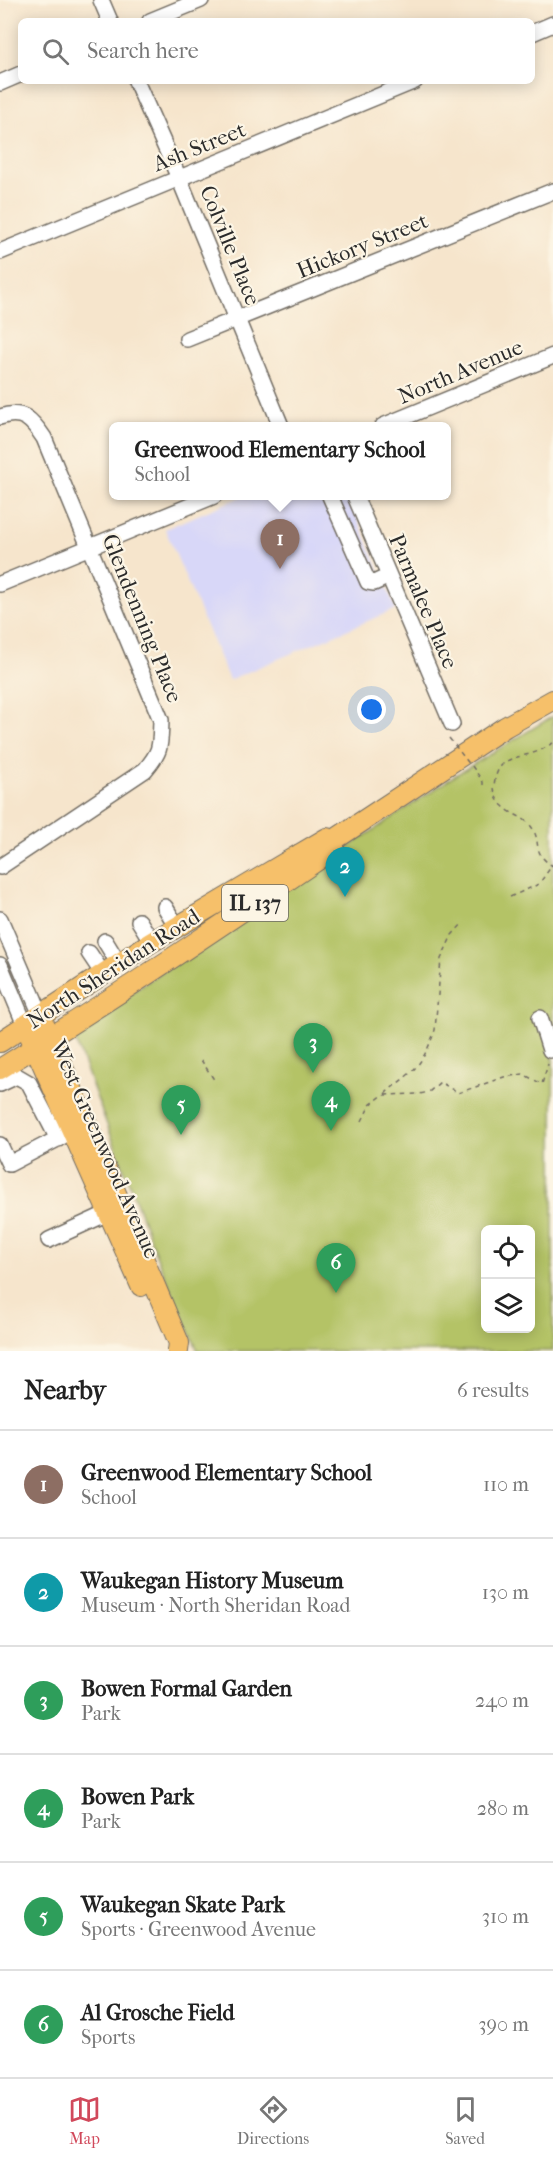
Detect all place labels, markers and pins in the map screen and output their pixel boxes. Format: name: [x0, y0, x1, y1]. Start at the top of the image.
pin: 1: [260, 520, 300, 569]
pin: 2: [326, 848, 364, 897]
pin: 3: [294, 1024, 332, 1073]
pin: 4: [312, 1082, 350, 1131]
pin: 5: [162, 1086, 201, 1135]
pin: 6: [316, 1244, 356, 1293]

